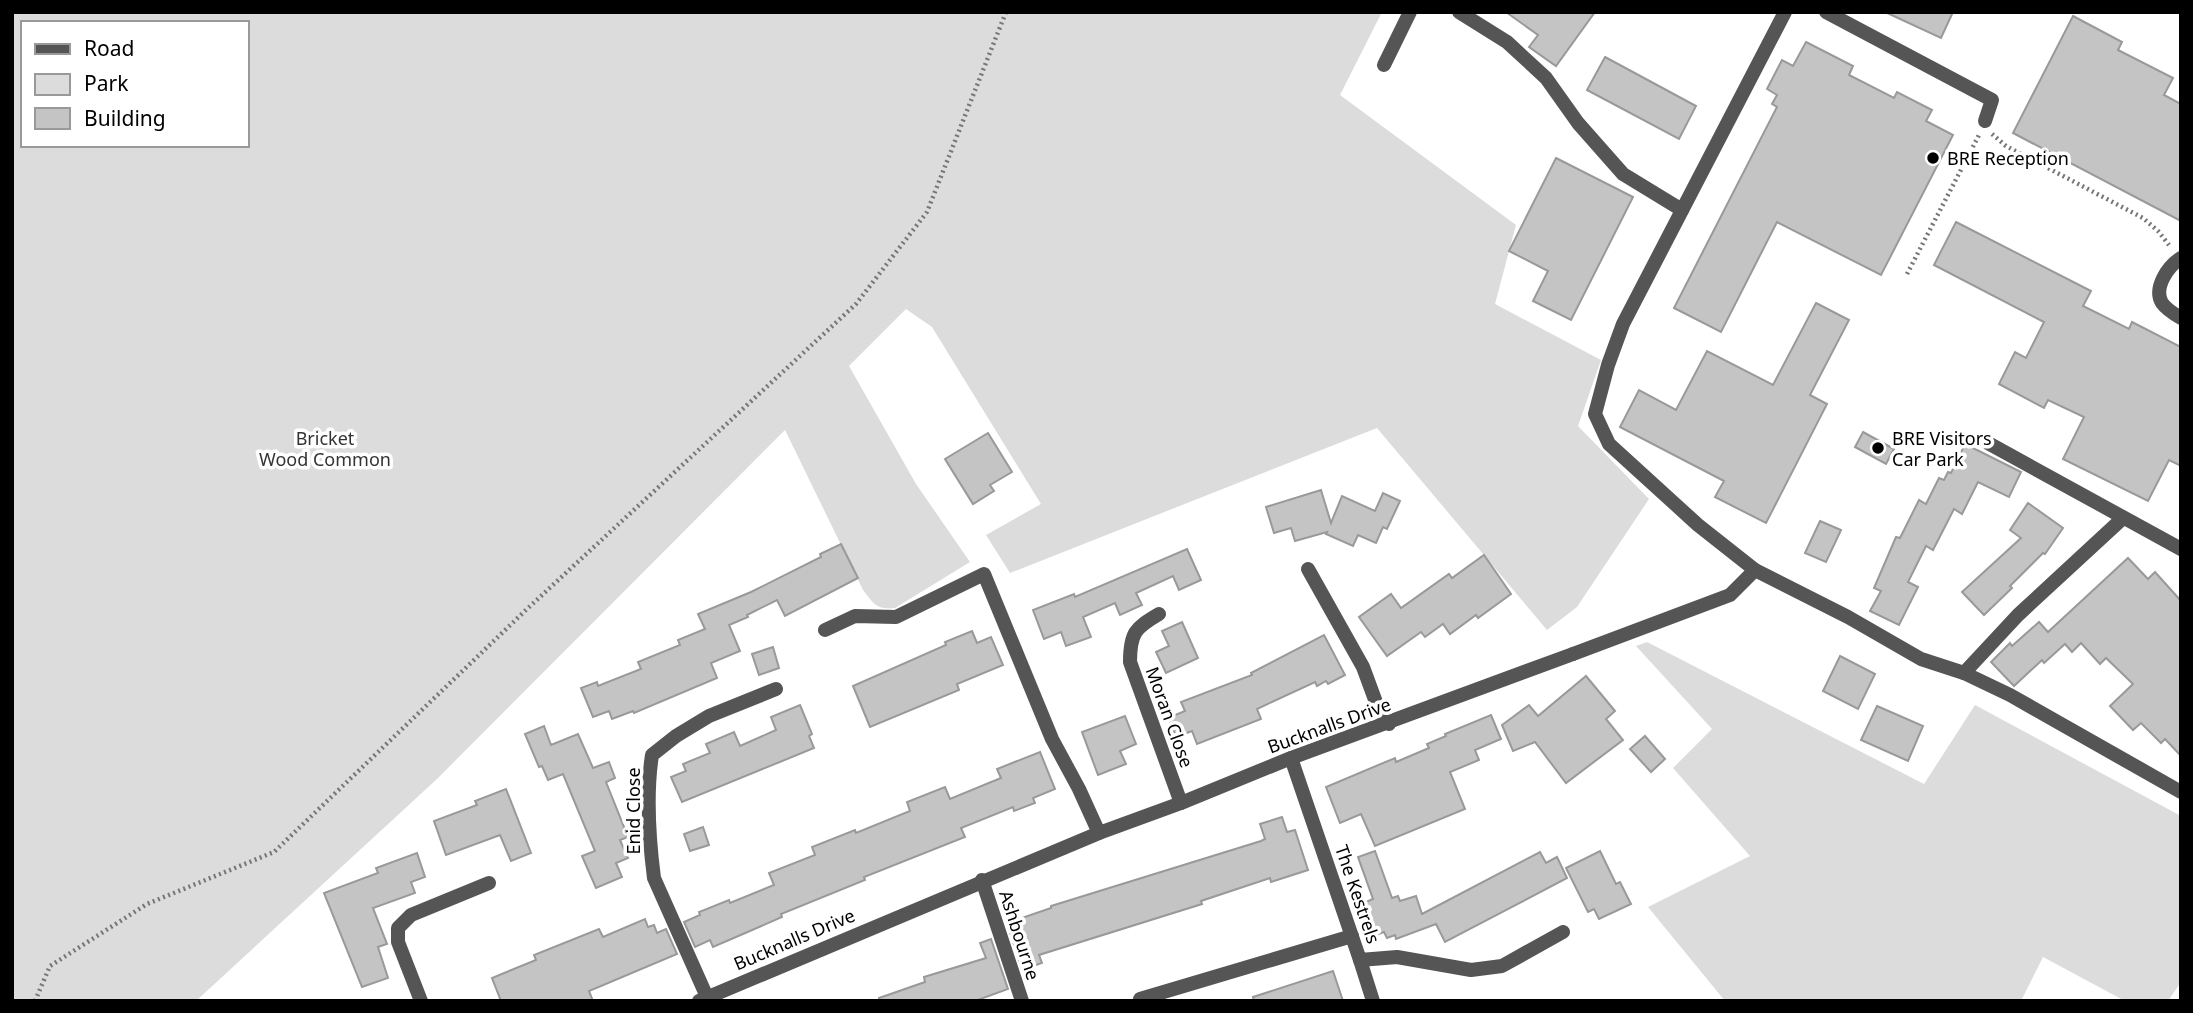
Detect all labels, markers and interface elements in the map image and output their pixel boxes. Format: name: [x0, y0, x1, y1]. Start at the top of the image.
legend: [21, 21, 248, 147]
text: Road: [84, 34, 134, 62]
text: Park: [84, 69, 129, 97]
text: Building: [84, 104, 166, 132]
place label: BRE Reception: [1947, 146, 2069, 170]
marker: BRE Reception: [1925, 150, 1941, 166]
park label: Bricket Wood Common: [259, 426, 391, 471]
place label: BRE Visitors Car Park: [1892, 426, 1992, 471]
marker: BRE Visitors Car Park: [1870, 440, 1886, 456]
street label: Moran Close: [1141, 663, 1199, 771]
street label: Bucknalls Drive: [1264, 692, 1394, 758]
street label: Enid Close: [621, 767, 645, 855]
street label: The Kestrels: [1330, 841, 1386, 947]
street label: Ashbourne: [994, 887, 1046, 983]
street label: Bucknalls Drive: [730, 903, 858, 975]

